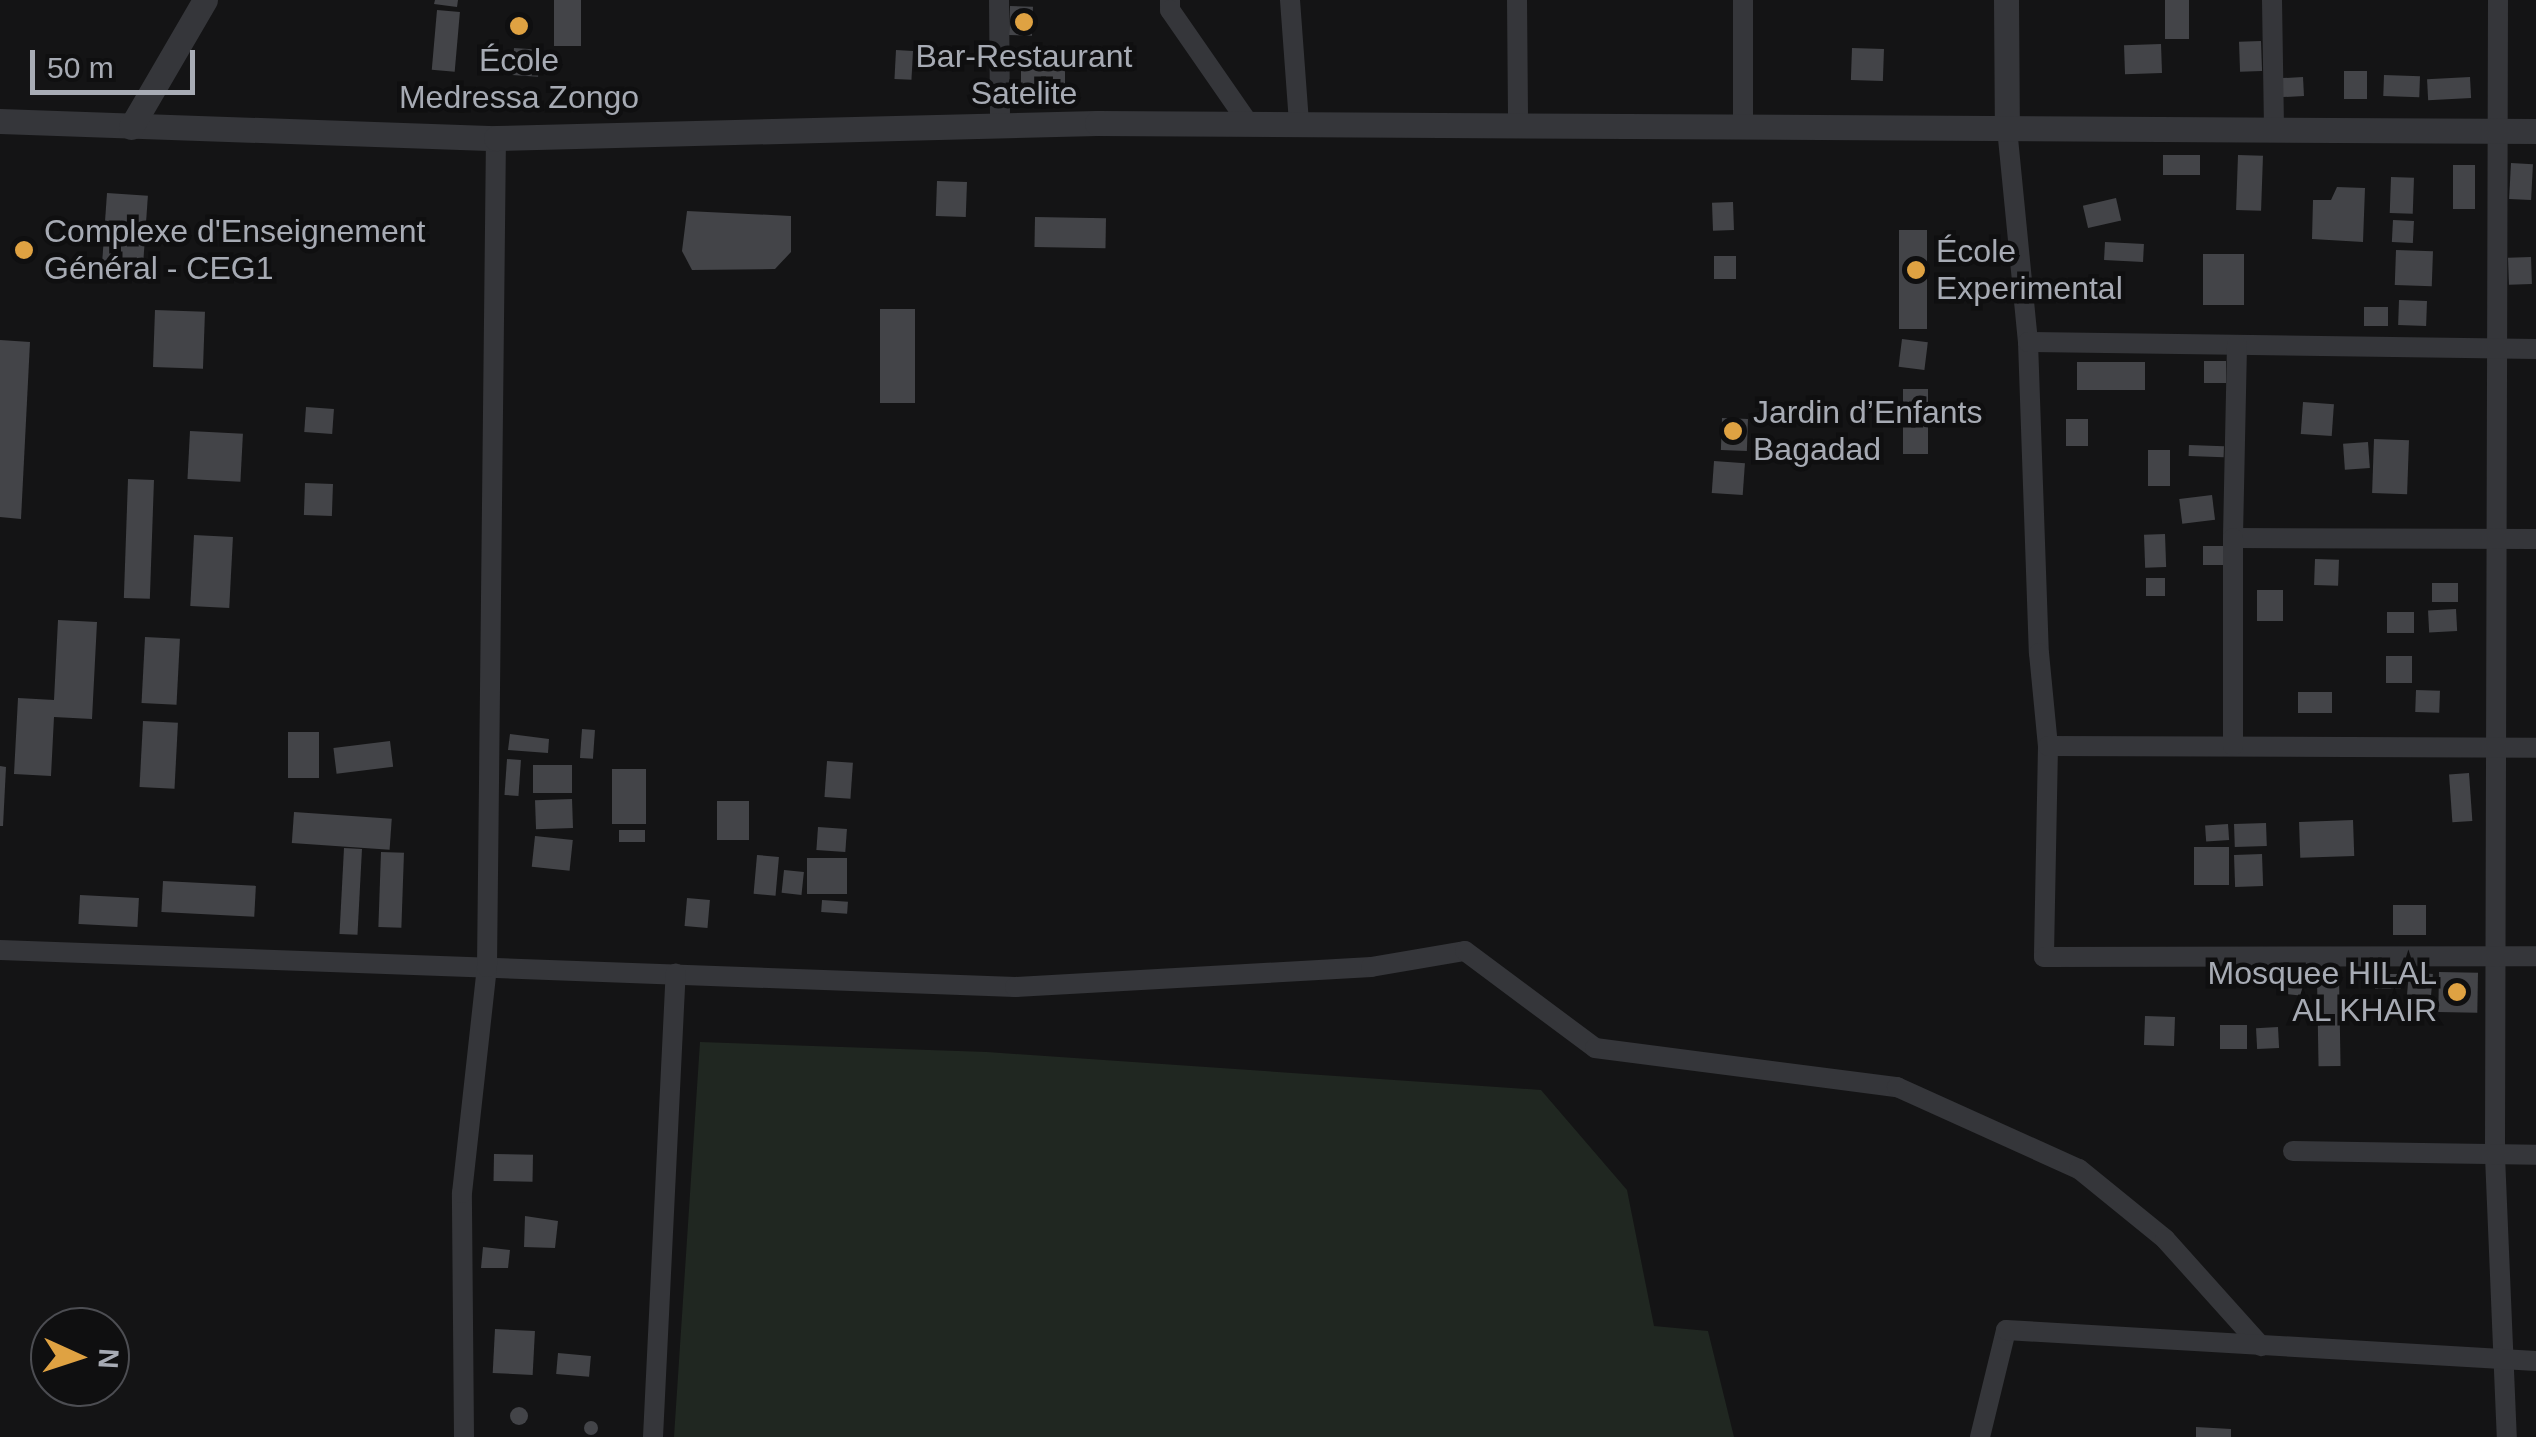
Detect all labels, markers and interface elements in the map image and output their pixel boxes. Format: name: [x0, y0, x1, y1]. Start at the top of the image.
marker: Bar-Restaurant Satelite: [1013, 11, 1035, 33]
marker: École Medressa Zongo: [508, 15, 530, 37]
scale bar: [35, 30, 200, 92]
place label: Bar-Restaurant Satelite: [916, 38, 1132, 113]
place label: École Medressa Zongo: [399, 42, 639, 117]
text: 50 m: [47, 51, 114, 84]
place label: Complexe d'Enseignement Général - CEG1: [44, 213, 425, 288]
place label: École Experimental: [1936, 233, 2123, 308]
marker: Complexe d'Enseignement Général - CEG1: [13, 239, 35, 261]
marker: École Experimental: [1905, 259, 1927, 281]
place label: Jardin d’Enfants Bagadad: [1753, 394, 1982, 469]
marker: Jardin d’Enfants Bagadad: [1722, 420, 1744, 442]
place label: Mosquee HILAL AL KHAIR: [2208, 955, 2437, 1030]
marker: Mosquee HILAL AL KHAIR: [2446, 981, 2468, 1003]
north arrow: [30, 1307, 130, 1407]
text: N: [92, 1348, 124, 1369]

